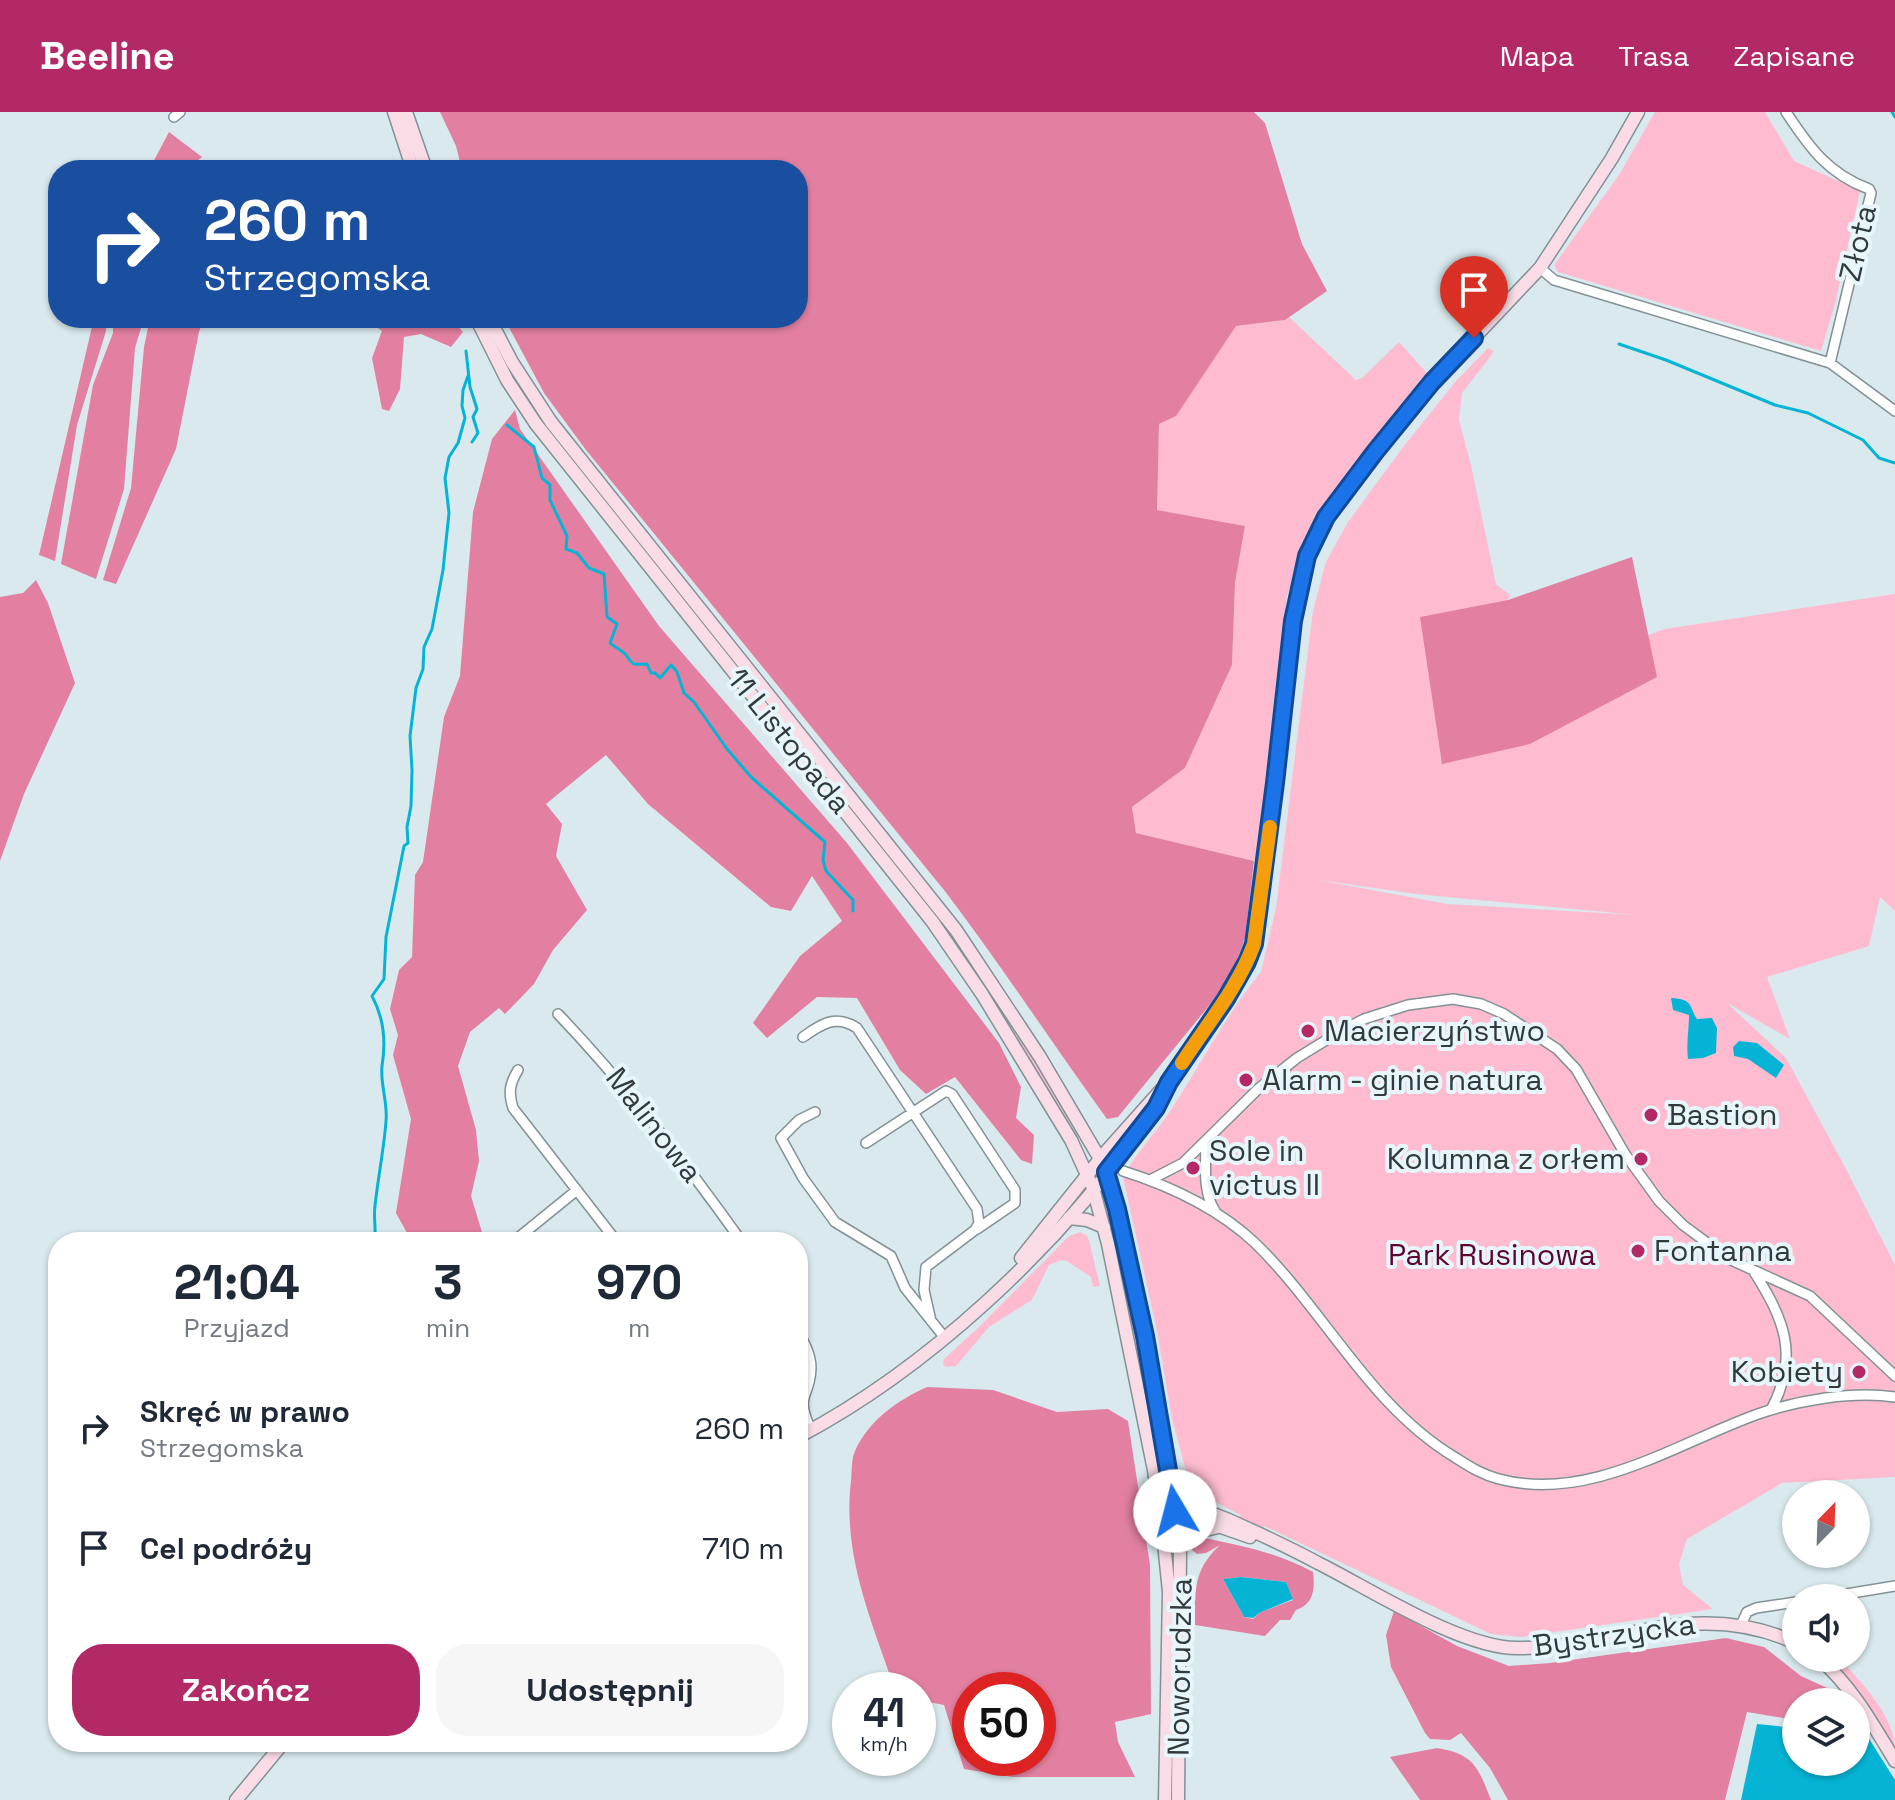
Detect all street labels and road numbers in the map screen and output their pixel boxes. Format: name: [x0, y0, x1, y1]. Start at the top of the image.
street label: Złota: [1830, 201, 1885, 285]
street label: 11 Listopada: [719, 660, 860, 822]
street label: Malinowa: [597, 1059, 711, 1190]
street label: Noworudzka: [1158, 1578, 1201, 1756]
street label: Bystrzycka: [1530, 1604, 1698, 1665]

